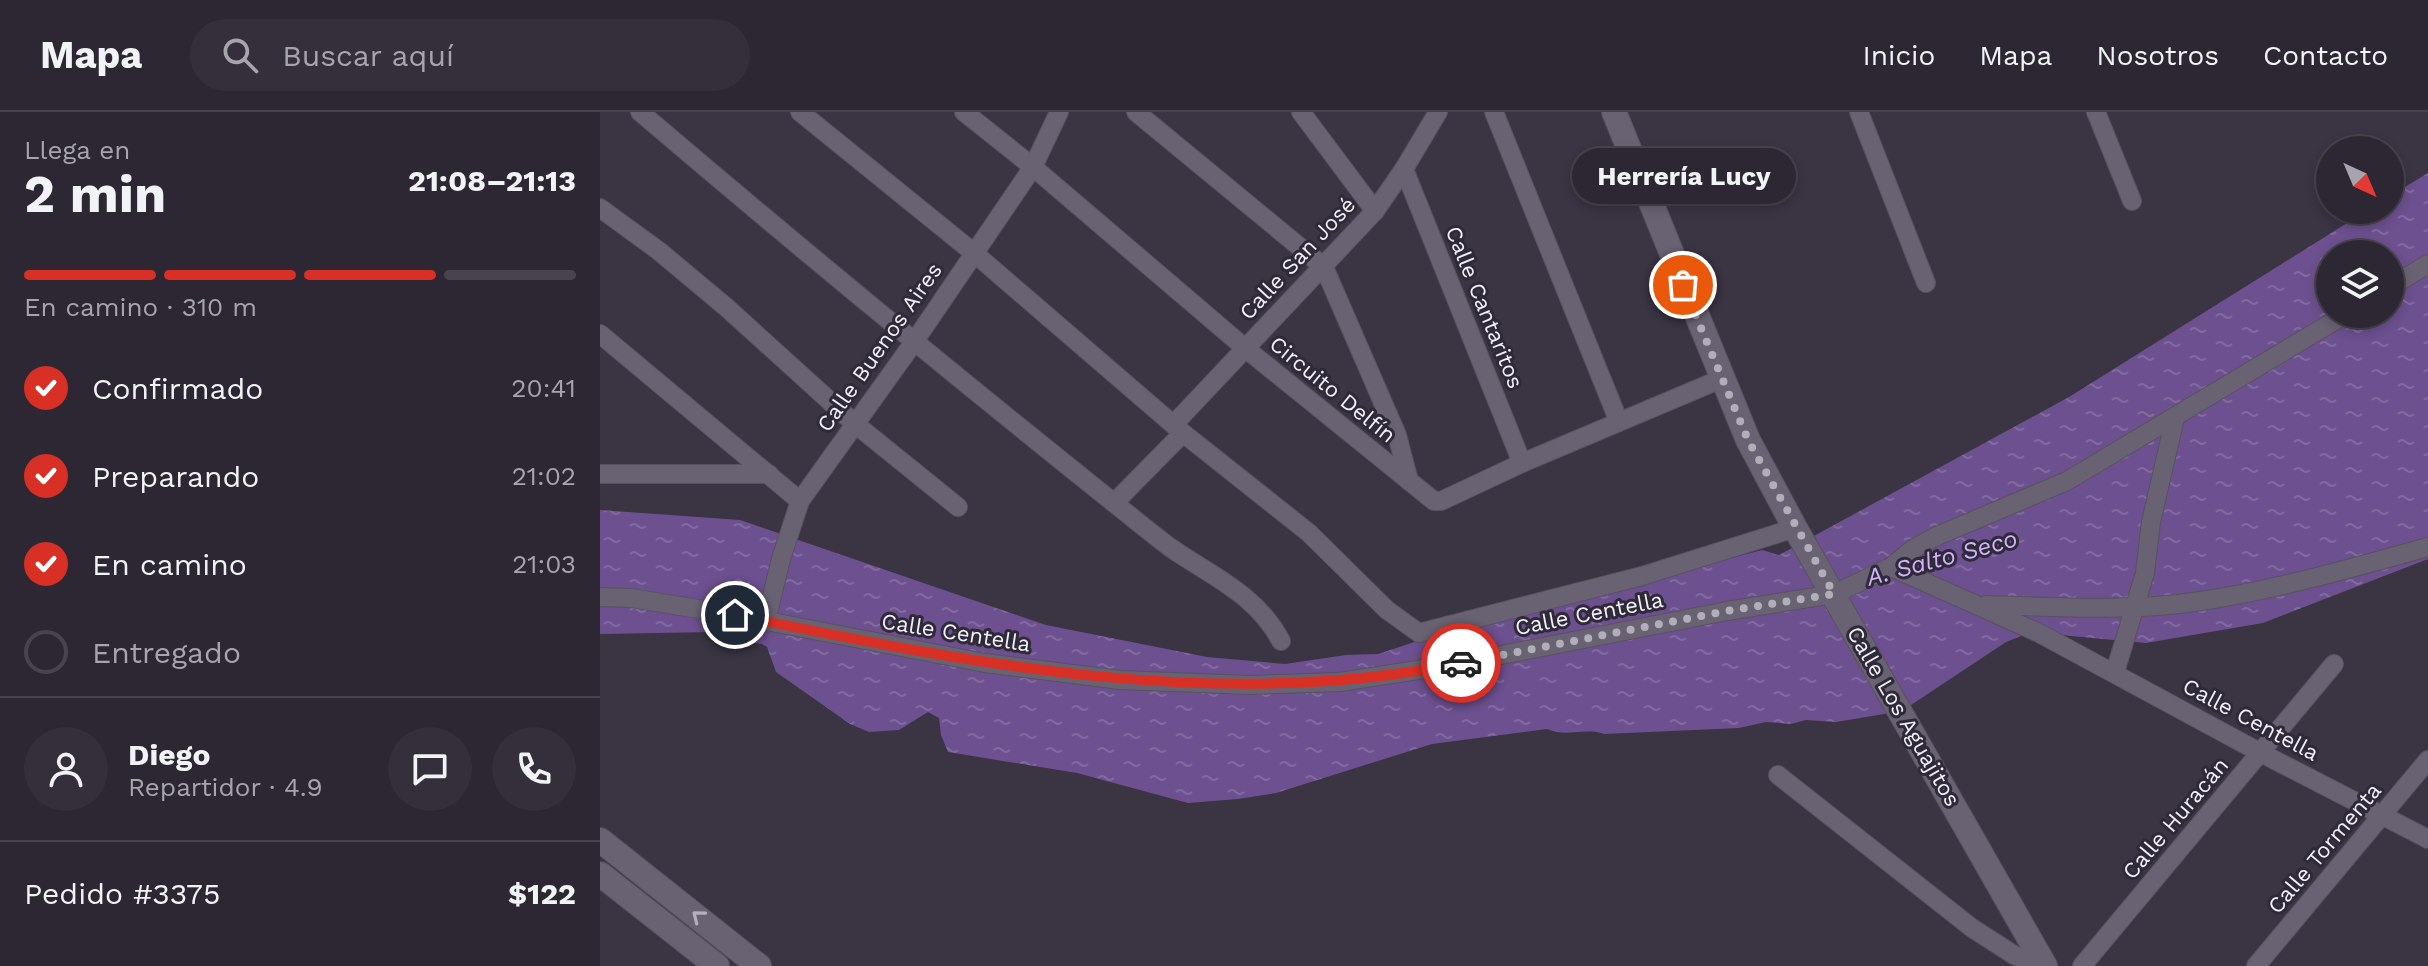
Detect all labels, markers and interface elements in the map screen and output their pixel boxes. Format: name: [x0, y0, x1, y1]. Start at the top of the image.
search box: [190, 19, 750, 91]
text: Mapa: [40, 33, 142, 77]
icon: search: [218, 33, 262, 77]
text: Buscar aquí: [282, 38, 454, 73]
text: Inicio: [1863, 39, 1935, 72]
text: Mapa: [1979, 39, 2052, 72]
text: Nosotros: [2096, 39, 2219, 72]
text: Contacto: [2263, 39, 2388, 72]
text: Llega en: [24, 135, 130, 165]
north arrow: [2316, 136, 2404, 224]
map controls: [2316, 136, 2404, 328]
callout: Herrería Lucy: [1571, 149, 1795, 205]
text: Herrería Lucy: [1597, 161, 1771, 191]
text: 21:08–21:13: [408, 163, 576, 198]
text: 2 min: [24, 164, 166, 225]
street label: Calle San José: [1234, 192, 1360, 325]
street label: Calle Cantaritos: [1441, 222, 1528, 392]
button: layers: [2316, 240, 2404, 328]
pin: [1649, 251, 1717, 319]
street label: Calle Buenos Aires: [812, 258, 947, 436]
icon: bag: [1661, 263, 1705, 307]
text: En camino · 310 m: [24, 292, 257, 322]
street label: Circuito Delfín: [1265, 331, 1401, 448]
icon: check: [24, 366, 68, 410]
text: Confirmado: [92, 371, 263, 406]
text: 20:41: [511, 373, 576, 403]
icon: check: [24, 454, 68, 498]
text: Preparando: [92, 459, 259, 494]
text: 21:02: [512, 461, 576, 491]
water label: A. Salto Seco: [1863, 524, 2020, 592]
icon: check: [24, 542, 68, 586]
text: En camino: [92, 547, 247, 582]
text: 21:03: [512, 549, 576, 579]
pin: [701, 581, 769, 649]
street label: Calle Centella: [1513, 587, 1665, 640]
icon: home: [713, 593, 757, 637]
street label: Calle Centella: [880, 608, 1032, 657]
street label: Calle Los Aguajitos: [1842, 622, 1965, 811]
courier: [1421, 623, 1501, 703]
text: Entregado: [92, 635, 241, 670]
icon: car: [1439, 641, 1483, 685]
street label: Calle Centella: [2179, 673, 2323, 766]
button: person: [24, 727, 108, 811]
button: chat: [388, 727, 472, 811]
button: phone: [492, 727, 576, 811]
text: Diego: [128, 737, 210, 772]
street label: Calle Huracán: [2118, 753, 2233, 884]
text: Repartidor · 4.9: [128, 772, 323, 802]
street label: Calle Tormenta: [2263, 778, 2386, 919]
text: Pedido #3375: [24, 876, 220, 911]
text: $122: [508, 876, 576, 911]
one-way arrow: [693, 912, 708, 926]

